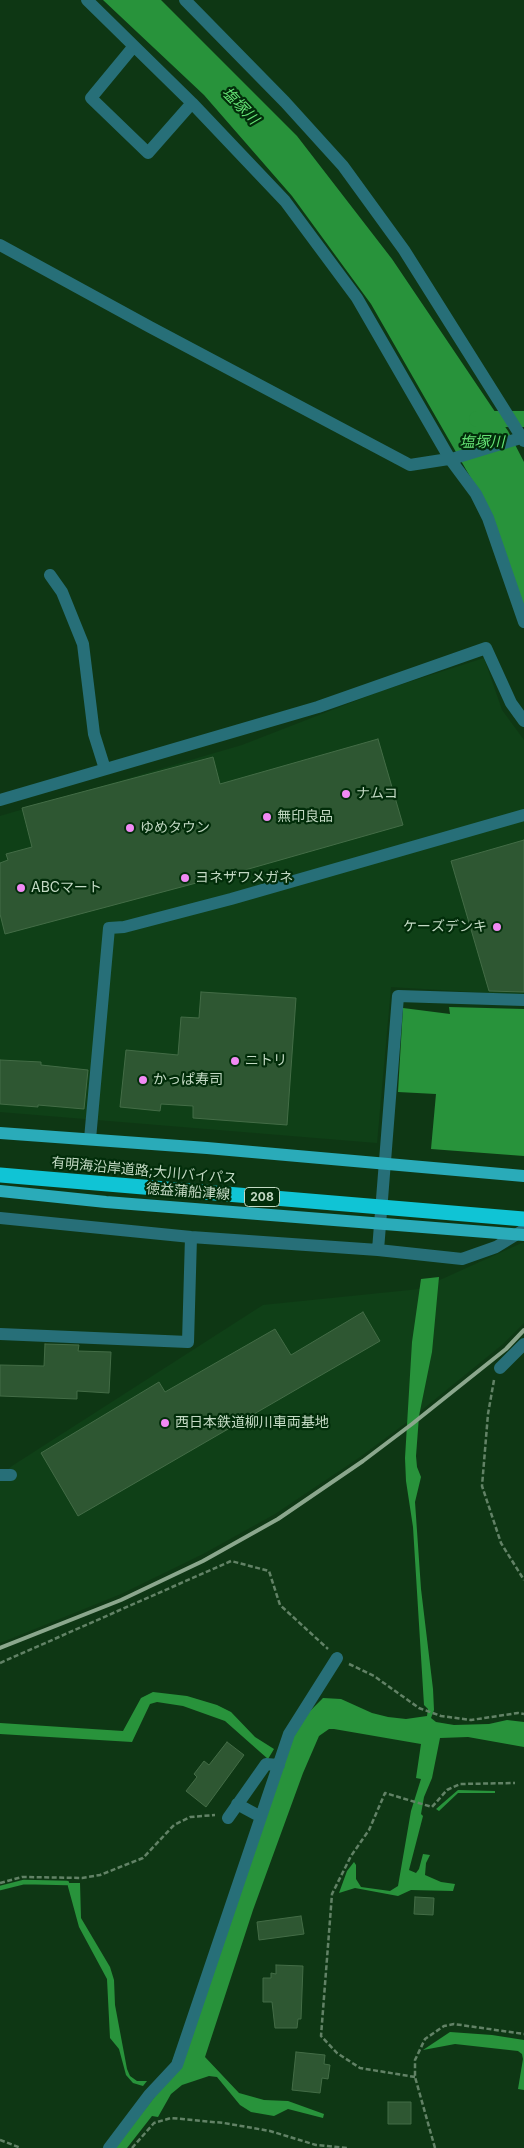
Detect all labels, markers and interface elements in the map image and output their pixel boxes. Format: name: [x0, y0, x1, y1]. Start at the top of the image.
water label: 塩塚川: [218, 84, 262, 128]
water label: 塩塚川: [460, 433, 504, 451]
place label: ナムコ: [356, 786, 398, 802]
marker: ナムコ: [340, 788, 352, 800]
place label: 無印良品: [277, 809, 333, 825]
marker: 無印良品: [261, 811, 273, 823]
place label: ゆめタウン: [140, 820, 210, 836]
marker: ゆめタウン: [124, 822, 136, 834]
place label: ヨネザワメガネ: [195, 870, 293, 886]
marker: ヨネザワメガネ: [179, 872, 191, 884]
place label: ABCマート: [31, 880, 102, 896]
marker: ABCマート: [15, 882, 27, 894]
place label: ケーズデンキ: [403, 919, 487, 935]
marker: ケーズデンキ: [491, 921, 503, 933]
place label: ニトリ: [245, 1053, 287, 1069]
marker: ニトリ: [229, 1055, 241, 1067]
place label: かっぱ寿司: [153, 1072, 223, 1088]
marker: かっぱ寿司: [137, 1074, 149, 1086]
street label: 有明海沿岸道路;大川バイパス: [51, 1155, 237, 1187]
street label: 徳益蒲船津線: [146, 1181, 230, 1203]
road number: 208: [244, 1188, 280, 1206]
place label: 西日本鉄道柳川車両基地: [175, 1415, 329, 1431]
marker: 西日本鉄道柳川車両基地: [159, 1417, 171, 1429]

